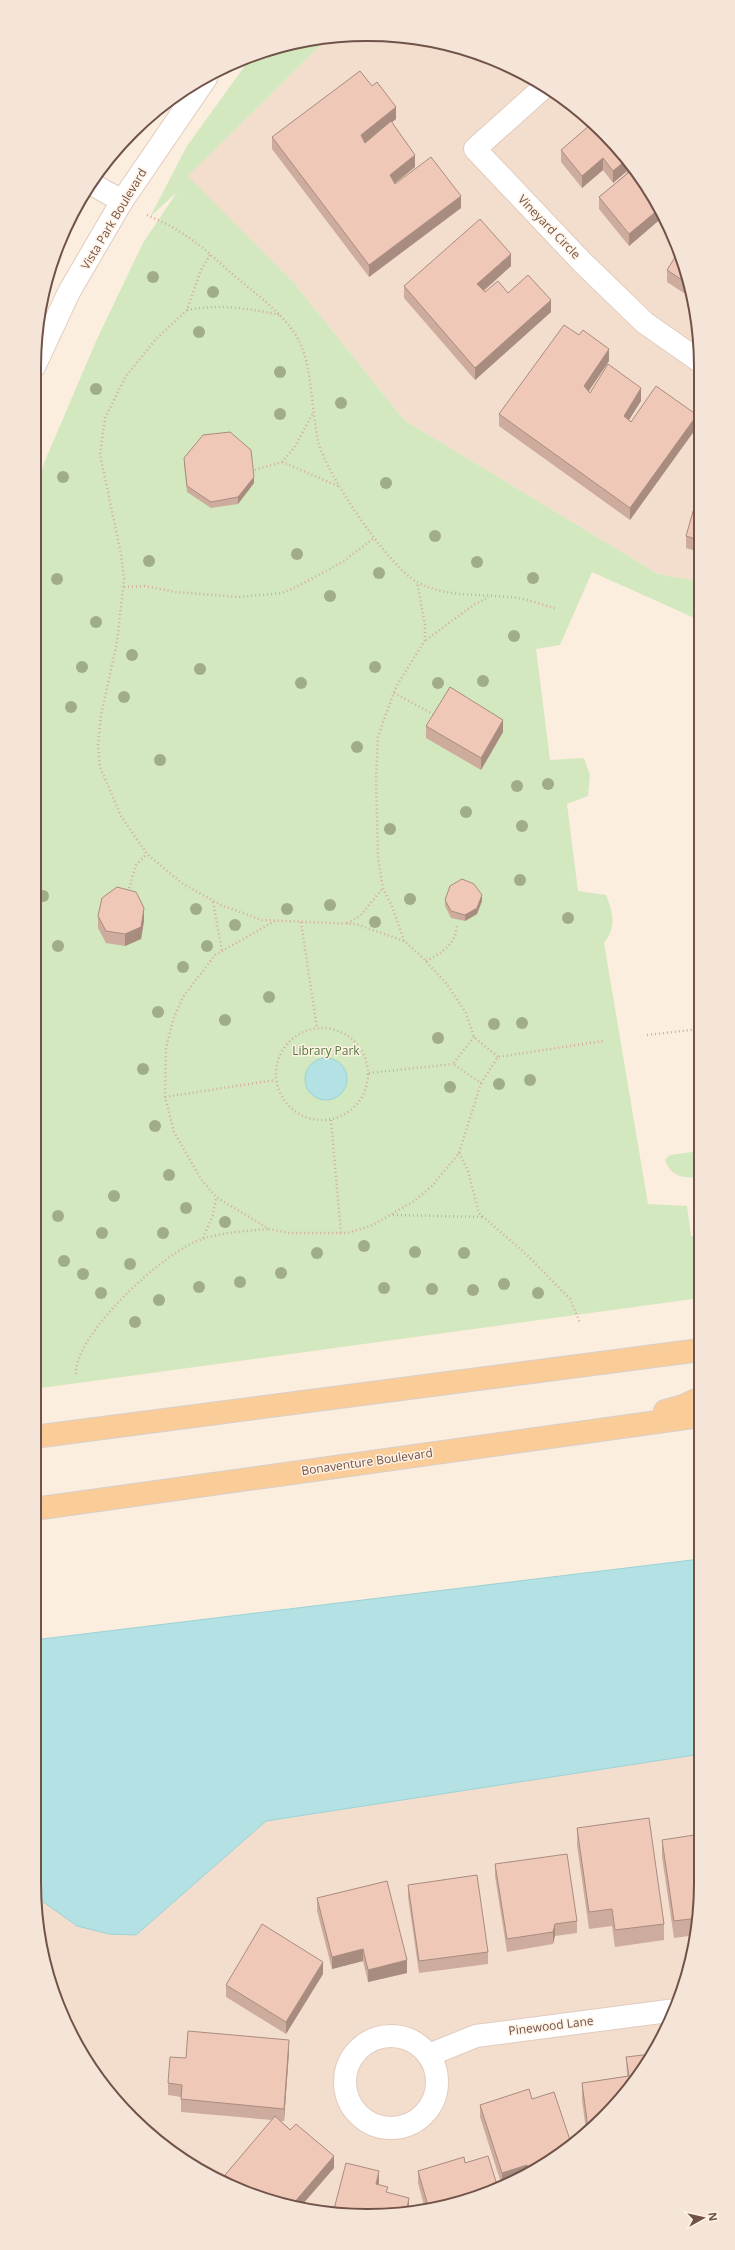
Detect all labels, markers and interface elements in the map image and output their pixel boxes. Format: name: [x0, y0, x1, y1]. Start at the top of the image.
street label: Vista Park Boulevard: [77, 165, 151, 272]
street label: Vineyard Circle: [514, 191, 585, 263]
park label: Library Park: [292, 1042, 360, 1059]
street label: Bonaventure Boulevard: [300, 1444, 434, 1479]
street label: Pinewood Lane: [507, 2012, 595, 2039]
north arrow: [683, 2198, 723, 2238]
text: N: [705, 2211, 721, 2222]

